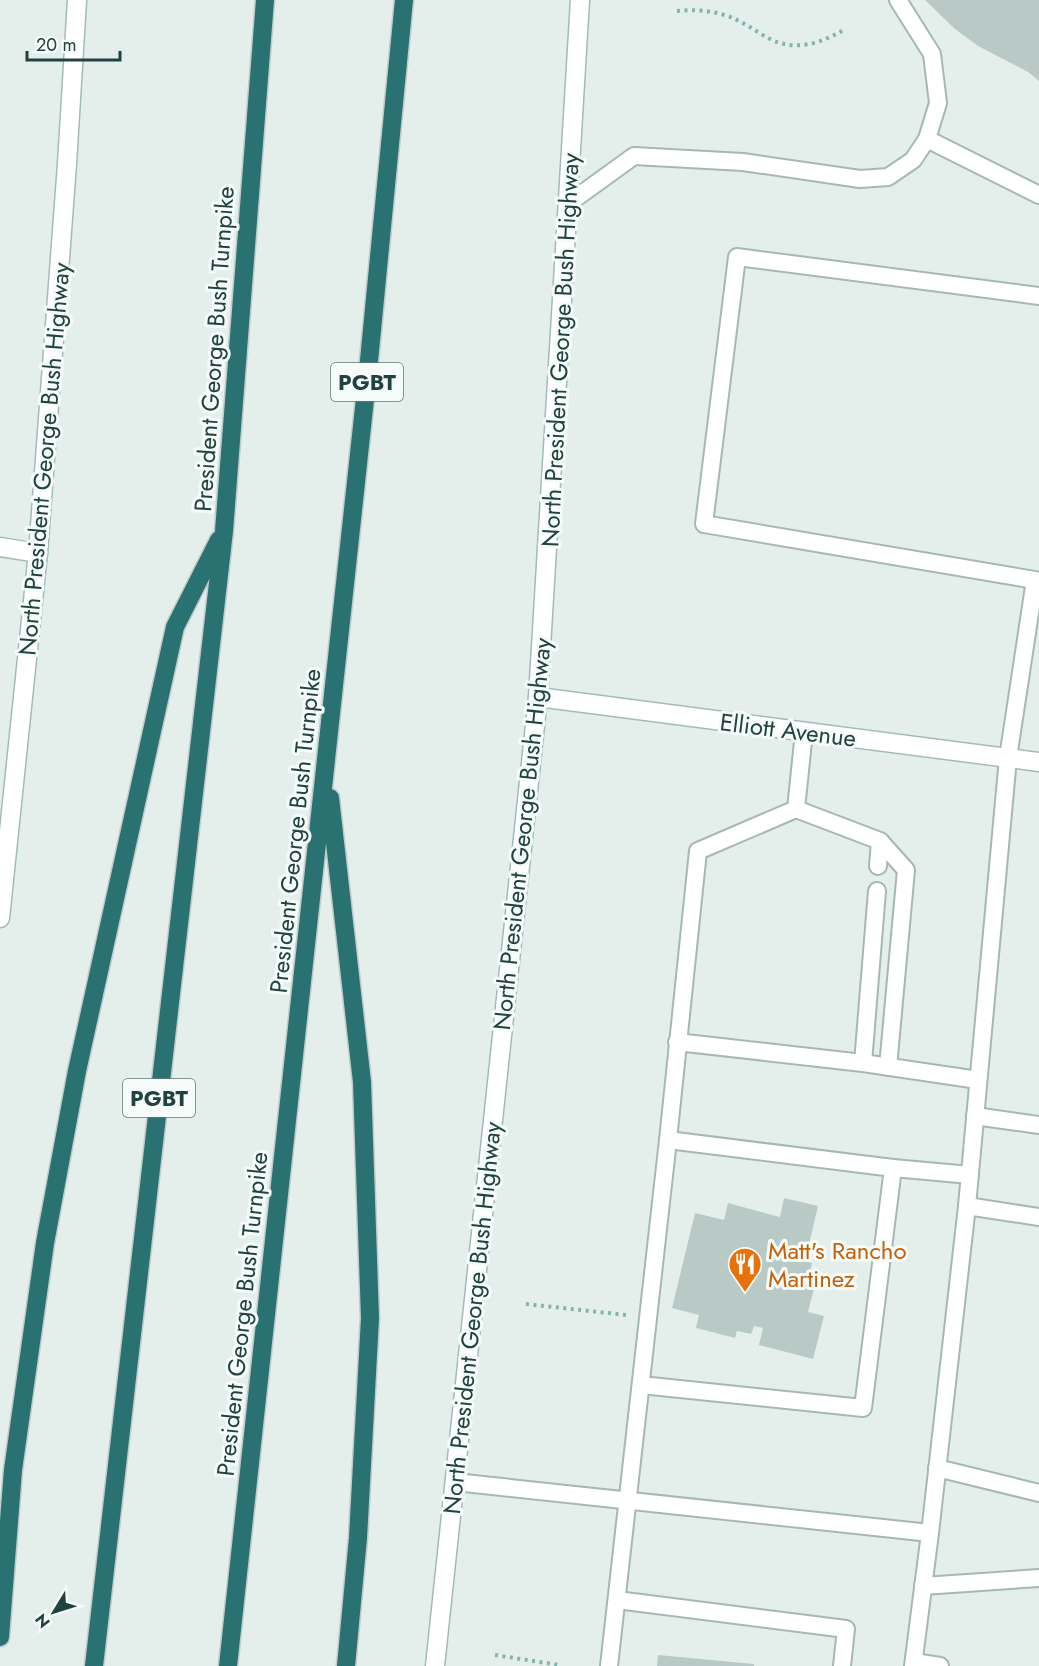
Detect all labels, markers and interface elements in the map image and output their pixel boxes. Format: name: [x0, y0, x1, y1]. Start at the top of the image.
scale bar: [27, 24, 120, 62]
text: 20 m: [36, 32, 76, 58]
street label: North President George Bush Highway: [532, 152, 588, 548]
street label: President George Bush Turnpike: [185, 185, 243, 513]
street label: North President George Bush Highway: [9, 261, 79, 657]
road number: PGBT: [331, 363, 403, 401]
street label: North President George Bush Highway: [484, 636, 560, 1032]
street label: President George Bush Turnpike: [261, 667, 329, 995]
street label: Elliott Avenue: [718, 704, 858, 756]
road number: PGBT: [123, 1079, 195, 1117]
street label: North President George Bush Highway: [434, 1120, 510, 1516]
street label: President George Bush Turnpike: [208, 1150, 276, 1478]
place label: Matt's Rancho Martinez: [768, 1233, 907, 1296]
restaurant icon: Matt's Rancho Martinez: [727, 1246, 763, 1293]
north arrow: [24, 1582, 84, 1642]
text: N: [30, 1609, 56, 1633]

